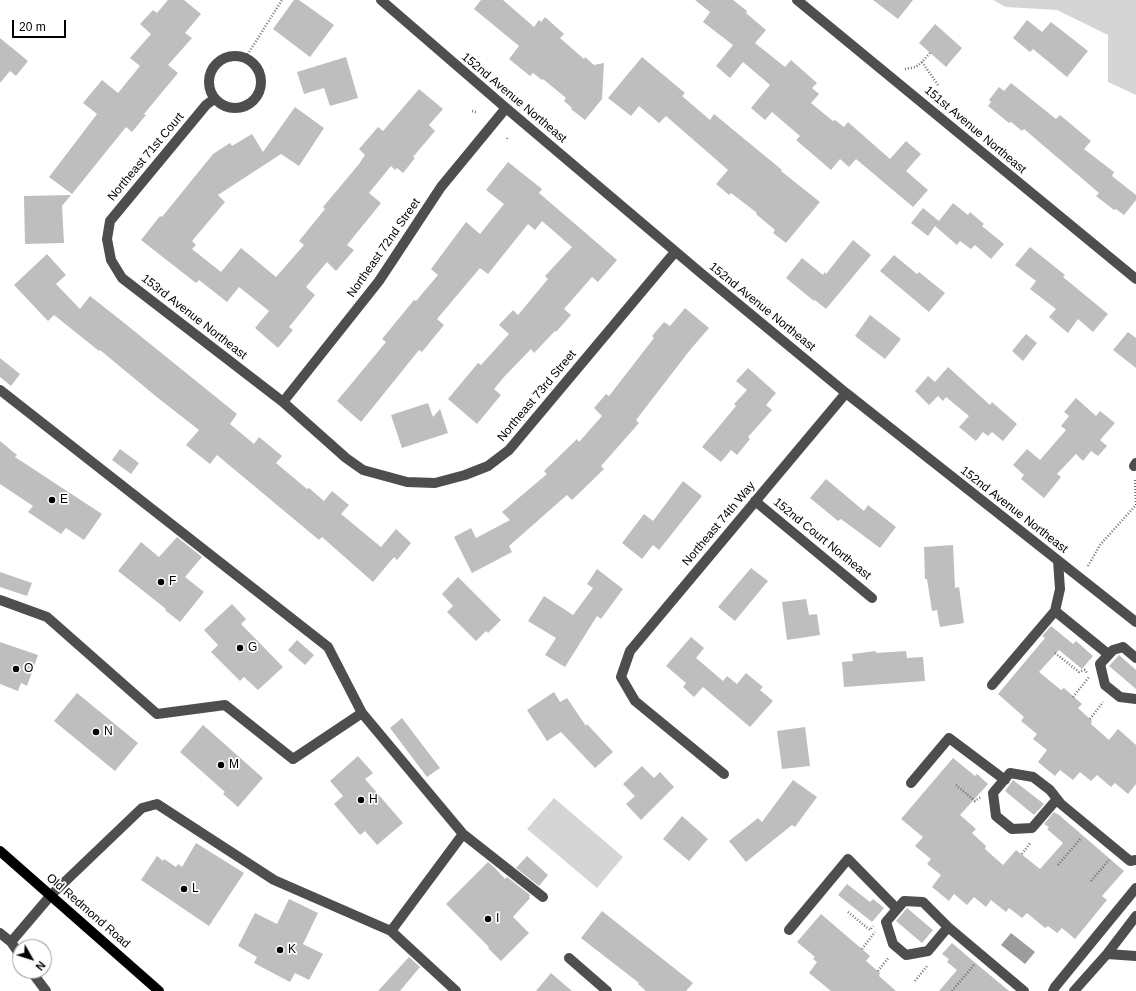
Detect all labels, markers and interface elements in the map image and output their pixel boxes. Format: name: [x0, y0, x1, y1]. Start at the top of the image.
scale bar: [14, 12, 68, 38]
text: 20 m: [19, 20, 46, 34]
street label: 152nd Avenue Northeast: [459, 50, 569, 146]
street label: 151st Avenue Northeast: [921, 83, 1029, 177]
street label: Northeast 71st Court: [105, 110, 187, 204]
street label: Northeast 72nd Street: [344, 196, 424, 300]
street label: 152nd Avenue Northeast: [706, 260, 818, 354]
street label: 153rd Avenue Northeast: [138, 271, 250, 363]
street label: Northeast 73rd Street: [495, 347, 579, 445]
street label: 152nd Avenue Northeast: [957, 464, 1071, 556]
street label: Northeast 74th Way: [680, 479, 758, 569]
place label: E: [60, 493, 68, 507]
marker: E: [47, 495, 57, 505]
street label: 152nd Court Northeast: [770, 495, 874, 583]
place label: F: [169, 575, 176, 589]
marker: F: [156, 577, 166, 587]
place label: G: [248, 641, 257, 655]
marker: G: [235, 643, 245, 653]
place label: O: [24, 662, 33, 676]
marker: O: [11, 664, 21, 674]
place label: N: [104, 725, 113, 739]
marker: N: [91, 727, 101, 737]
place label: M: [229, 758, 239, 772]
marker: M: [216, 760, 226, 770]
place label: H: [369, 793, 378, 807]
marker: H: [356, 795, 366, 805]
street label: Old Redmond Road: [43, 871, 133, 951]
place label: L: [192, 882, 199, 896]
marker: L: [179, 884, 189, 894]
place label: I: [496, 912, 499, 926]
marker: I: [483, 914, 493, 924]
north arrow: [12, 939, 52, 979]
place label: K: [288, 943, 296, 957]
marker: K: [275, 945, 285, 955]
text: N: [33, 959, 48, 973]

